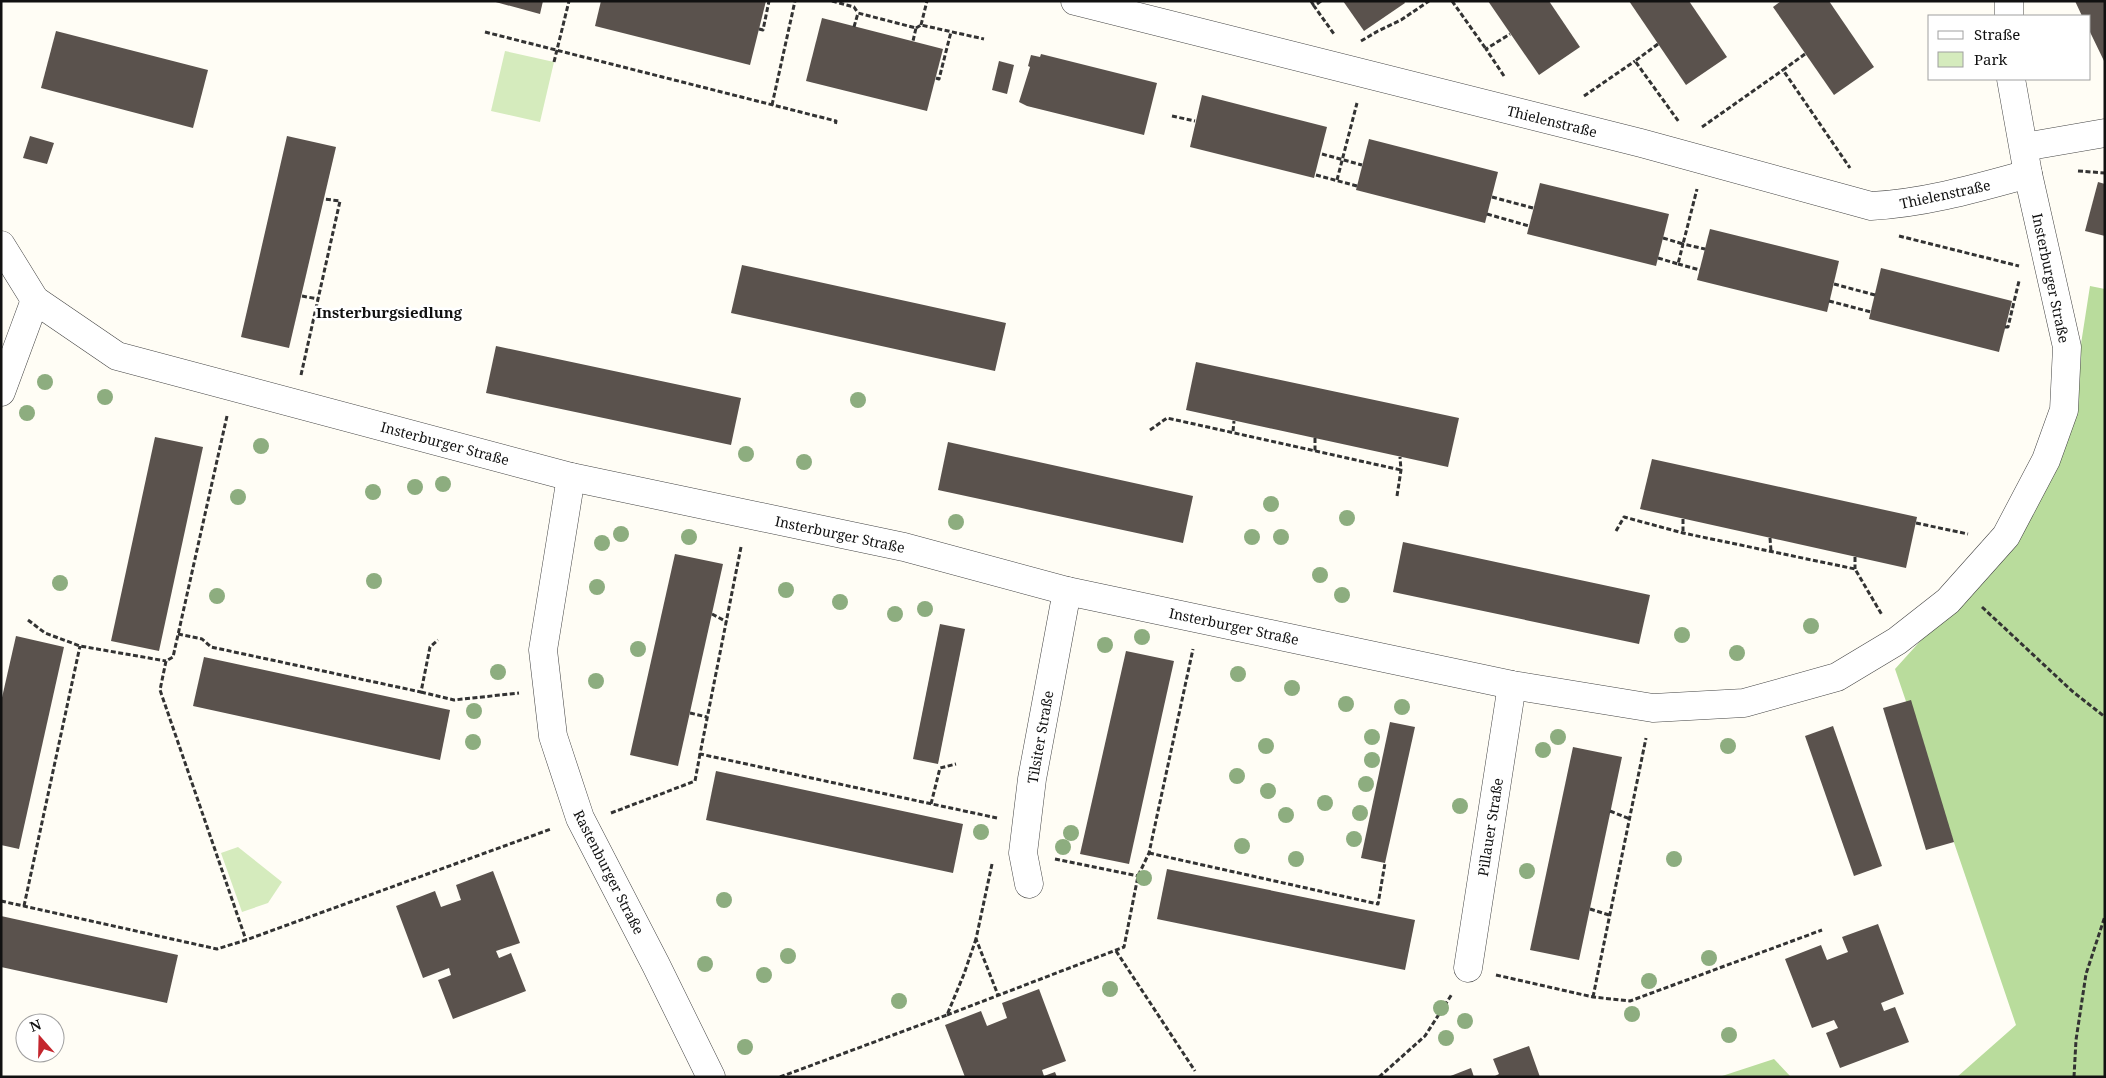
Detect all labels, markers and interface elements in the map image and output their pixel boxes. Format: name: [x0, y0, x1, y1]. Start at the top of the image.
legend: [1928, 15, 2091, 80]
text: Straße: [1974, 24, 2020, 44]
text: Park: [1974, 49, 2008, 69]
street label: Thielenstraße: [1505, 101, 1599, 141]
street label: Thielenstraße: [1898, 175, 1992, 213]
street label: Insterburger Straße: [2028, 211, 2074, 345]
district label: Insterburgsiedlung: [316, 302, 463, 322]
street label: Insterburger Straße: [379, 417, 511, 469]
street label: Insterburger Straße: [773, 511, 907, 557]
street label: Insterburger Straße: [1167, 603, 1301, 649]
street label: Tilsiter Straße: [1022, 689, 1058, 785]
street label: Pillauer Straße: [1473, 776, 1507, 878]
street label: Rastenburger Straße: [569, 806, 649, 938]
north arrow: [15, 1013, 65, 1063]
text: N: [27, 1014, 44, 1036]

